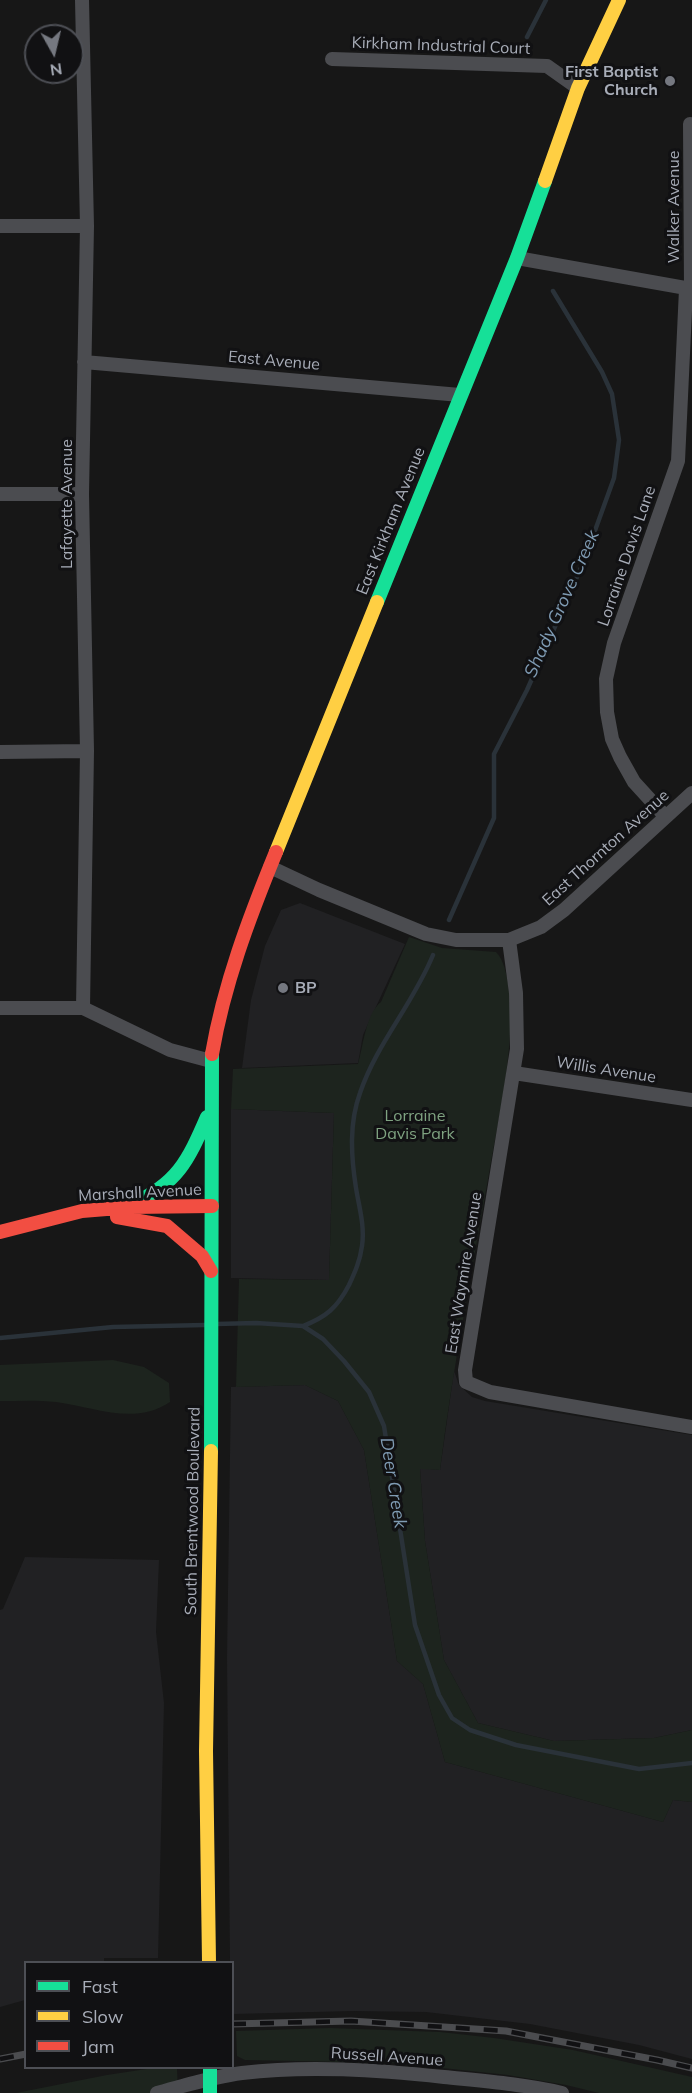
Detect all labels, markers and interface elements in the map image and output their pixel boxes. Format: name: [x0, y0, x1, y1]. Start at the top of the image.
north arrow: [24, 24, 84, 84]
street label: Kirkham Industrial Court: [351, 33, 531, 59]
text: N: [49, 59, 64, 81]
place label: First Baptist Church: [565, 62, 658, 100]
marker: First Baptist Church: [663, 74, 677, 88]
street label: Walker Avenue: [664, 151, 684, 263]
street label: East Avenue: [227, 347, 321, 375]
street label: Lafayette Avenue: [57, 439, 77, 569]
street label: East Kirkham Avenue: [353, 444, 429, 598]
street label: Lorraine Davis Lane: [594, 483, 660, 629]
water label: Shady Grove Creek: [520, 527, 604, 681]
street label: East Thornton Avenue: [539, 786, 673, 910]
place label: BP: [295, 978, 317, 998]
marker: BP: [276, 981, 290, 995]
street label: Willis Avenue: [555, 1053, 657, 1087]
park label: Lorraine Davis Park: [375, 1106, 455, 1144]
street label: Marshall Avenue: [78, 1180, 202, 1206]
street label: East Waymire Avenue: [442, 1191, 486, 1355]
street label: South Brentwood Boulevard: [182, 1407, 204, 1615]
water label: Deer Creek: [375, 1436, 411, 1530]
legend: [24, 1961, 234, 2069]
text: Fast: [82, 1975, 118, 1998]
text: Slow: [82, 2005, 123, 2028]
text: Jam: [82, 2035, 115, 2058]
street label: Russell Avenue: [330, 2044, 444, 2070]

